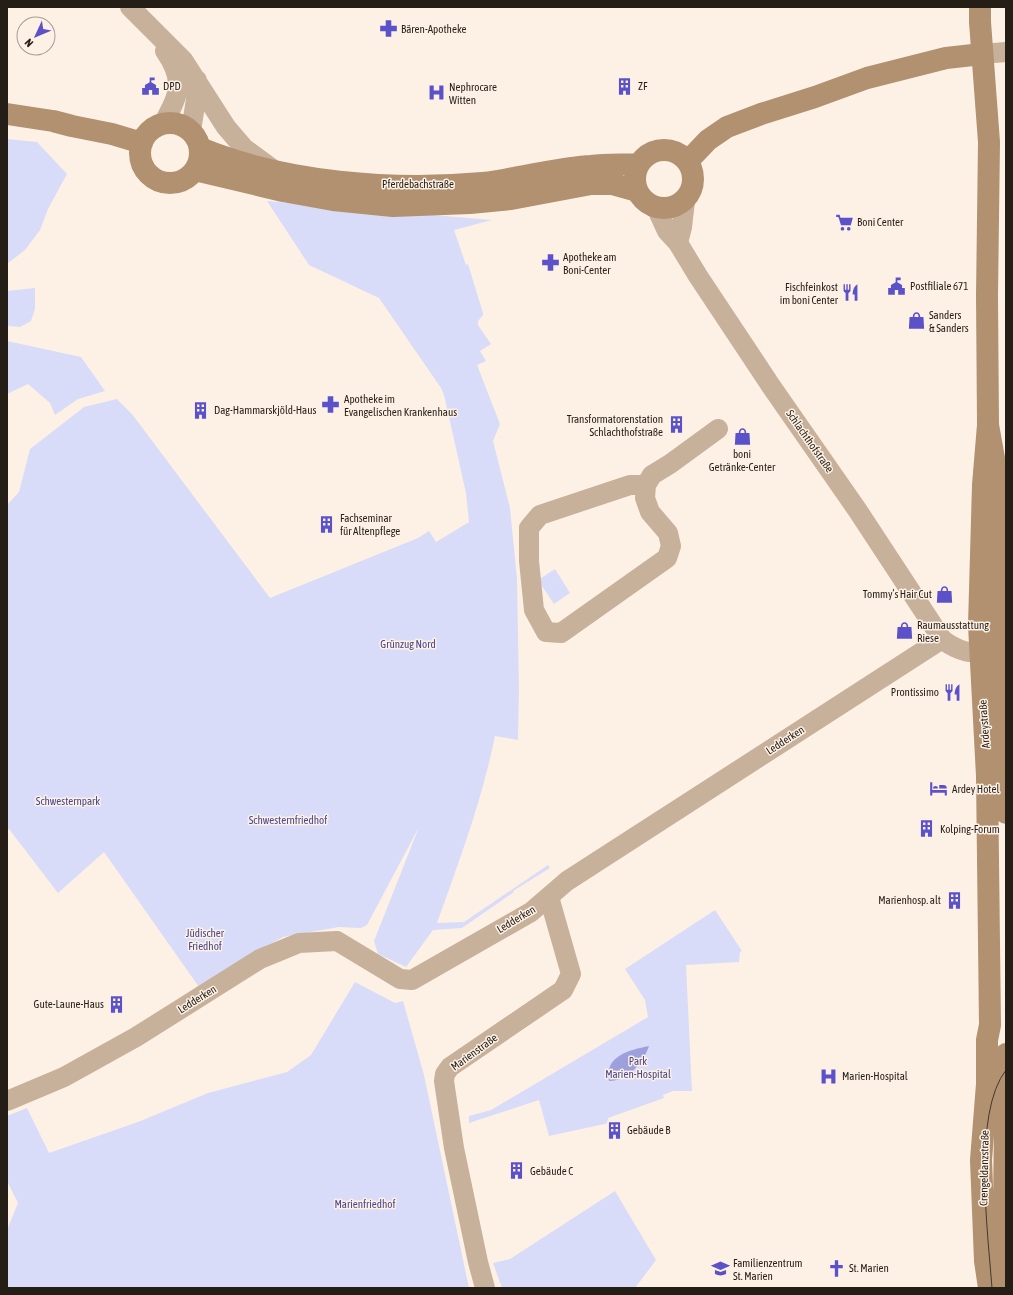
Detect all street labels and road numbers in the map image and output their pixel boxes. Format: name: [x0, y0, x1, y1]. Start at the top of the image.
street label: Pferdebachstraße: [382, 178, 454, 190]
street label: Schlachthofstraße: [784, 407, 836, 475]
street label: Ardeystraße: [976, 699, 992, 749]
street label: Ledderken: [764, 723, 806, 757]
street label: Ledderken: [495, 903, 537, 935]
street label: Ledderken: [176, 983, 218, 1015]
street label: Marienstraße: [449, 1031, 499, 1073]
street label: Crengeldanzstraße: [977, 1130, 991, 1206]

